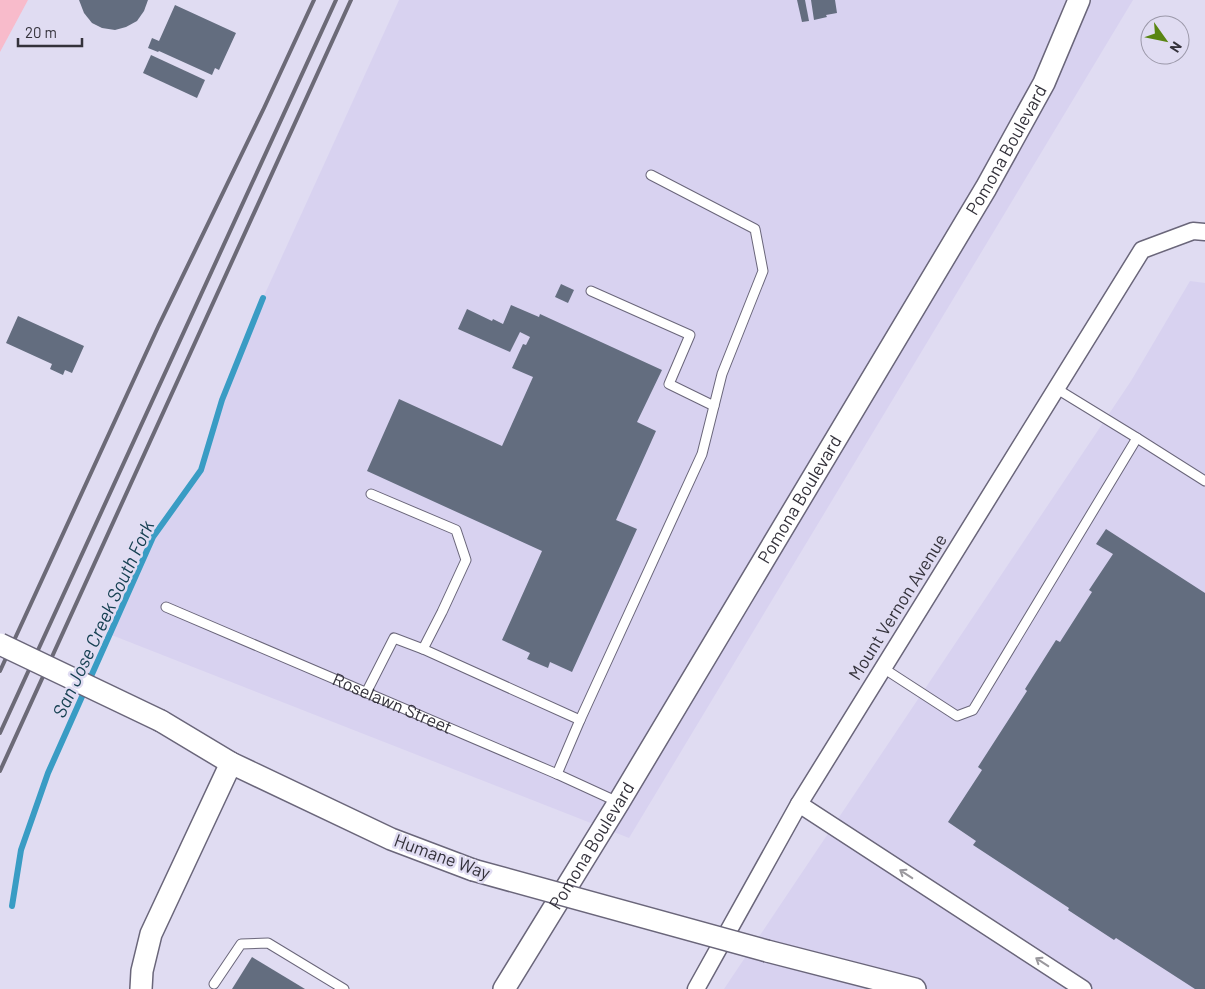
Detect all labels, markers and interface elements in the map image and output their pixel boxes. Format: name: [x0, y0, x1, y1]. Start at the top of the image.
scale bar: [18, 15, 81, 47]
north arrow: [1140, 15, 1190, 65]
text: 20 m: [25, 23, 57, 41]
text: N: [1167, 39, 1186, 56]
street label: Pomona Boulevard: [961, 81, 1051, 218]
street label: Pomona Boulevard: [752, 431, 846, 567]
water label: San Jose Creek South Fork: [47, 516, 159, 721]
street label: Mount Vernon Avenue: [843, 529, 951, 684]
street label: Roselawn Street: [330, 667, 456, 738]
street label: Pomona Boulevard: [544, 778, 638, 913]
street label: Humane Way: [391, 829, 493, 884]
one-way arrow: [899, 869, 913, 879]
one-way arrow: [1036, 957, 1050, 967]

